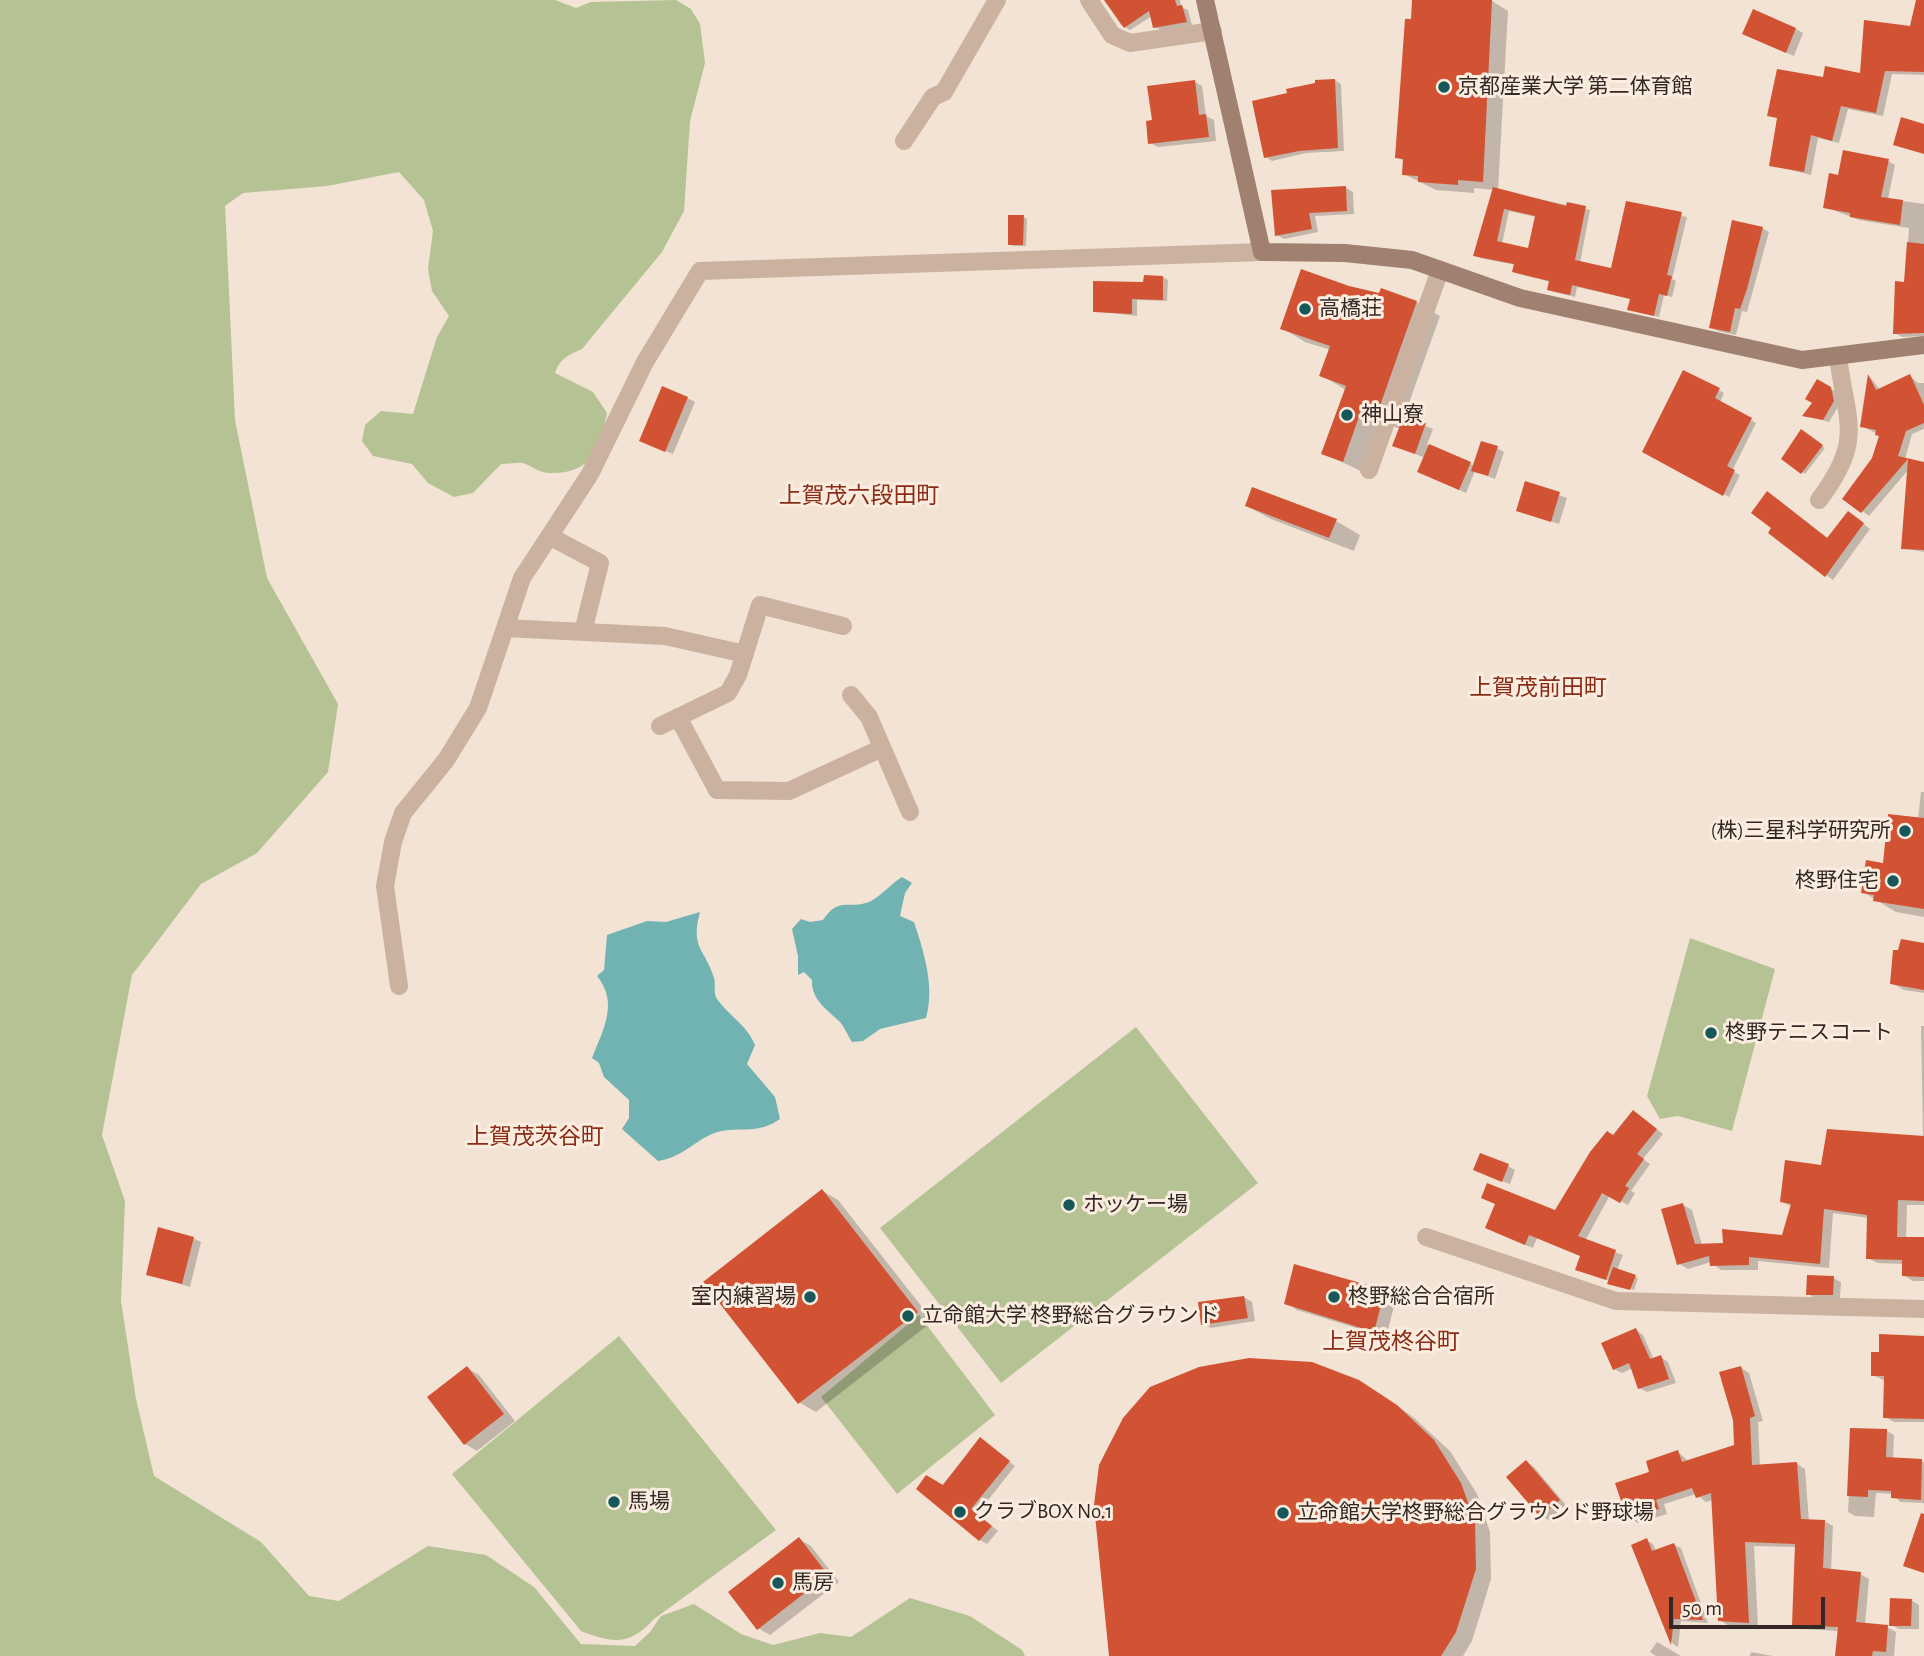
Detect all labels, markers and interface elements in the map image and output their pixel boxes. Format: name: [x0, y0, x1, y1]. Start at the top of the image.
place label: 京都産業大学 第二体育館: [1458, 74, 1692, 100]
marker: 京都産業大学 第二体育館: [1436, 79, 1452, 95]
place label: 高橋荘: [1319, 296, 1382, 322]
marker: 高橋荘: [1297, 301, 1313, 317]
place label: 神山寮: [1361, 402, 1424, 428]
marker: 神山寮: [1339, 407, 1355, 423]
district label: 上賀茂六段田町: [779, 482, 939, 510]
district label: 上賀茂前田町: [1469, 674, 1607, 702]
place label: (株)三星科学研究所: [1711, 818, 1891, 844]
marker: (株)三星科学研究所: [1897, 823, 1913, 839]
place label: 柊野住宅: [1795, 868, 1879, 894]
marker: 柊野住宅: [1885, 873, 1901, 889]
place label: 柊野テニスコート: [1725, 1020, 1893, 1046]
marker: 柊野テニスコート: [1703, 1025, 1719, 1041]
district label: 上賀茂茨谷町: [466, 1123, 604, 1151]
place label: ホッケー場: [1083, 1192, 1188, 1218]
marker: ホッケー場: [1061, 1197, 1077, 1213]
place label: 室内練習場: [691, 1284, 796, 1310]
place label: 柊野総合合宿所: [1348, 1284, 1495, 1310]
marker: 室内練習場: [802, 1289, 818, 1305]
marker: 柊野総合合宿所: [1326, 1289, 1342, 1305]
place label: 立命館大学 柊野総合グラウンド: [922, 1303, 1219, 1329]
marker: 立命館大学 柊野総合グラウンド: [900, 1308, 916, 1324]
district label: 上賀茂柊谷町: [1322, 1328, 1460, 1356]
place label: 馬場: [628, 1489, 670, 1515]
marker: 馬場: [606, 1494, 622, 1510]
place label: クラブBOX No.1: [974, 1499, 1112, 1525]
place label: 立命館大学柊野総合グラウンド野球場: [1297, 1500, 1654, 1526]
marker: クラブBOX No.1: [952, 1504, 968, 1520]
marker: 立命館大学柊野総合グラウンド野球場: [1275, 1505, 1291, 1521]
place label: 馬房: [792, 1570, 834, 1596]
marker: 馬房: [770, 1575, 786, 1591]
scale bar: [1672, 1582, 1828, 1626]
text: 50 m: [1682, 1598, 1722, 1619]

